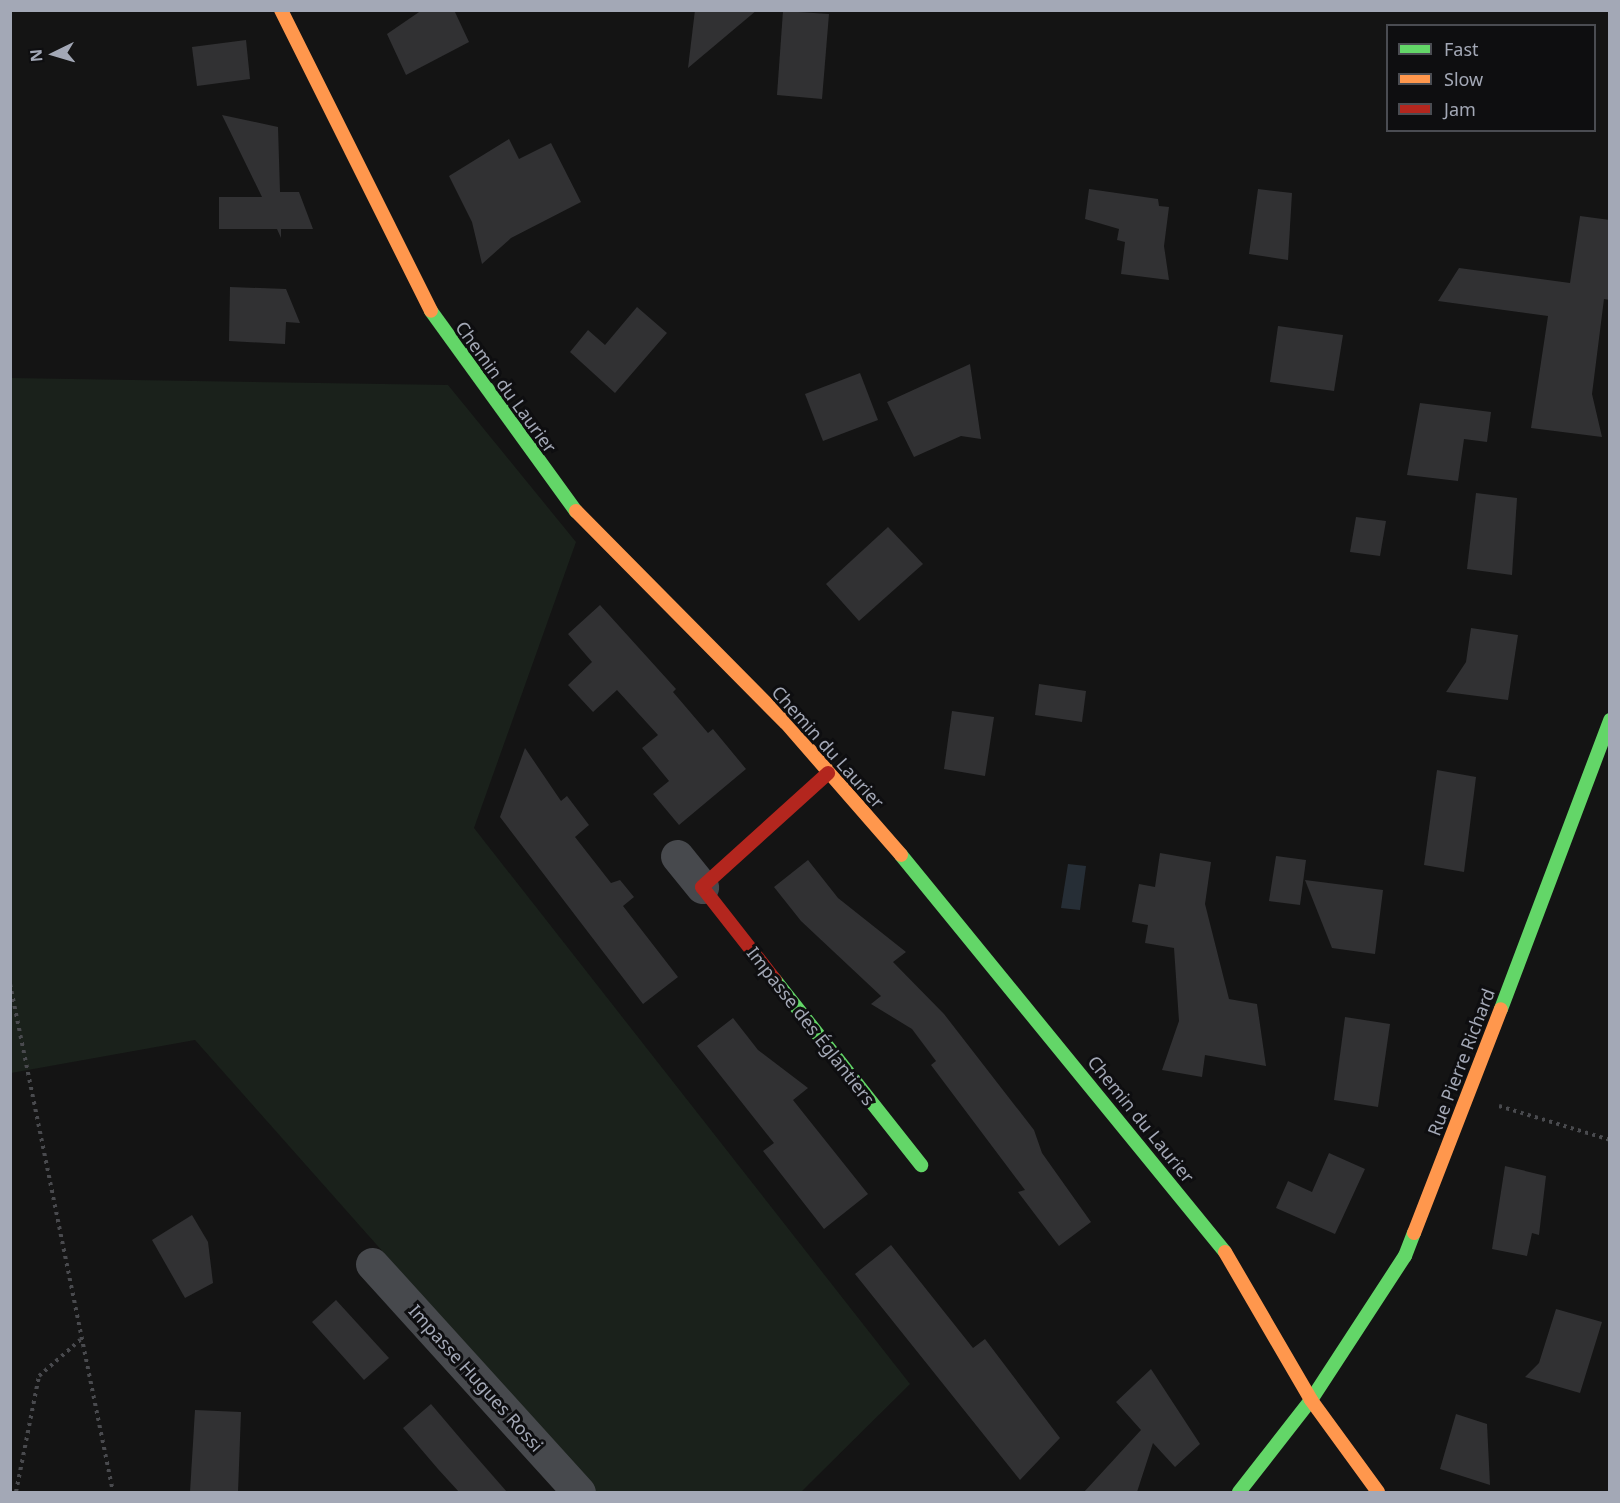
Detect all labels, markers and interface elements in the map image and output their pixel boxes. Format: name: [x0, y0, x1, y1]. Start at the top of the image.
north arrow: [24, 24, 84, 84]
legend: [1386, 24, 1596, 132]
text: Fast: [1444, 37, 1479, 61]
text: N: [25, 48, 48, 63]
text: Slow: [1444, 67, 1483, 91]
text: Jam: [1444, 97, 1476, 121]
street label: Chemin du Laurier: [451, 317, 561, 457]
street label: Chemin du Laurier: [767, 681, 889, 813]
street label: Impasse des Églantiers: [742, 943, 880, 1109]
street label: Rue Pierre Richard: [1423, 985, 1499, 1139]
street label: Chemin du Laurier: [1083, 1051, 1199, 1187]
street label: Impasse Hugues Rossi: [404, 1300, 548, 1456]

